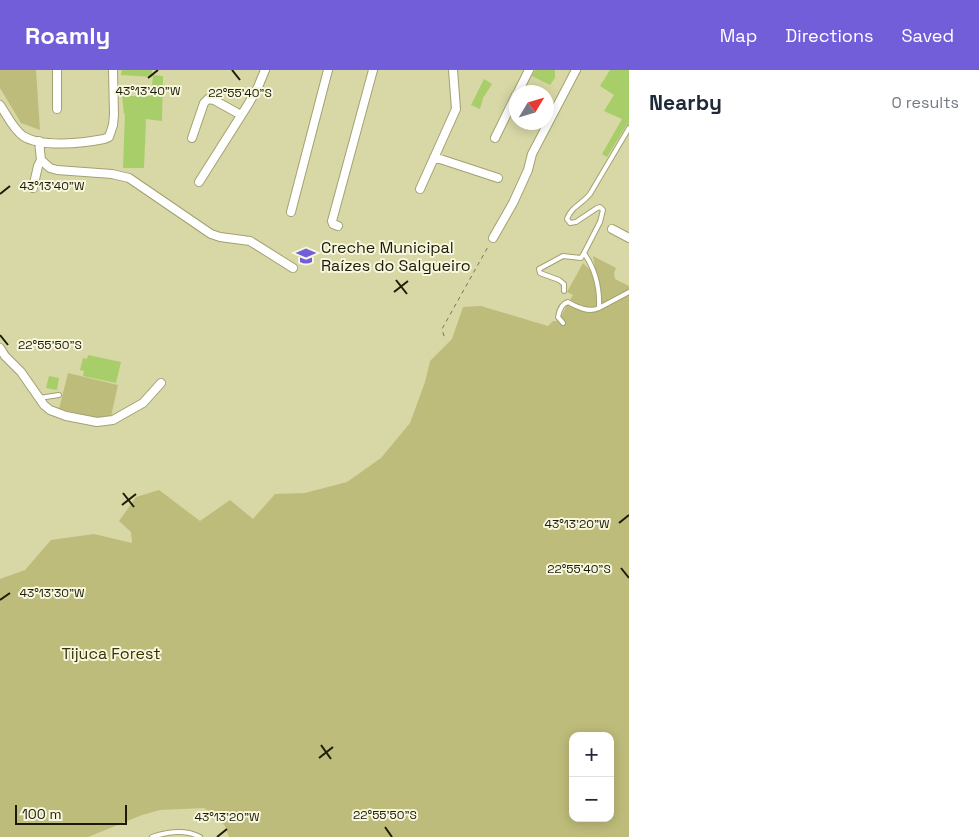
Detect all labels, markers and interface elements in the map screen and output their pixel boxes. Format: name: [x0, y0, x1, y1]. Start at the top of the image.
text: Roamly: [25, 20, 110, 51]
text: Map: [720, 24, 757, 47]
text: Directions: [785, 24, 874, 47]
text: Saved: [902, 24, 954, 47]
text: 43°13'40"W: [116, 83, 181, 99]
text: 22°55'40"S: [208, 85, 272, 101]
north arrow: [509, 85, 554, 130]
text: Nearby: [649, 89, 722, 116]
text: 0 results: [891, 92, 959, 113]
text: 43°13'40"W: [20, 178, 85, 194]
place label: Creche Municipal Raízes do Salgueiro: [321, 237, 471, 276]
school or university icon: Creche Municipal Raízes do Salgueiro: [295, 245, 317, 267]
text: 22°55'50"S: [18, 337, 82, 353]
text: 43°13'20"W: [544, 516, 610, 532]
text: 22°55'40"S: [547, 561, 611, 577]
text: 43°13'30"W: [19, 585, 85, 601]
park label: Tijuca Forest: [61, 643, 161, 664]
map controls: [569, 732, 614, 822]
button: +: [569, 732, 614, 777]
button: −: [569, 777, 614, 822]
scale bar: [15, 802, 128, 825]
text: 100 m: [22, 805, 61, 823]
text: 22°55'50"S: [353, 807, 417, 823]
text: 43°13'20"W: [194, 809, 260, 825]

